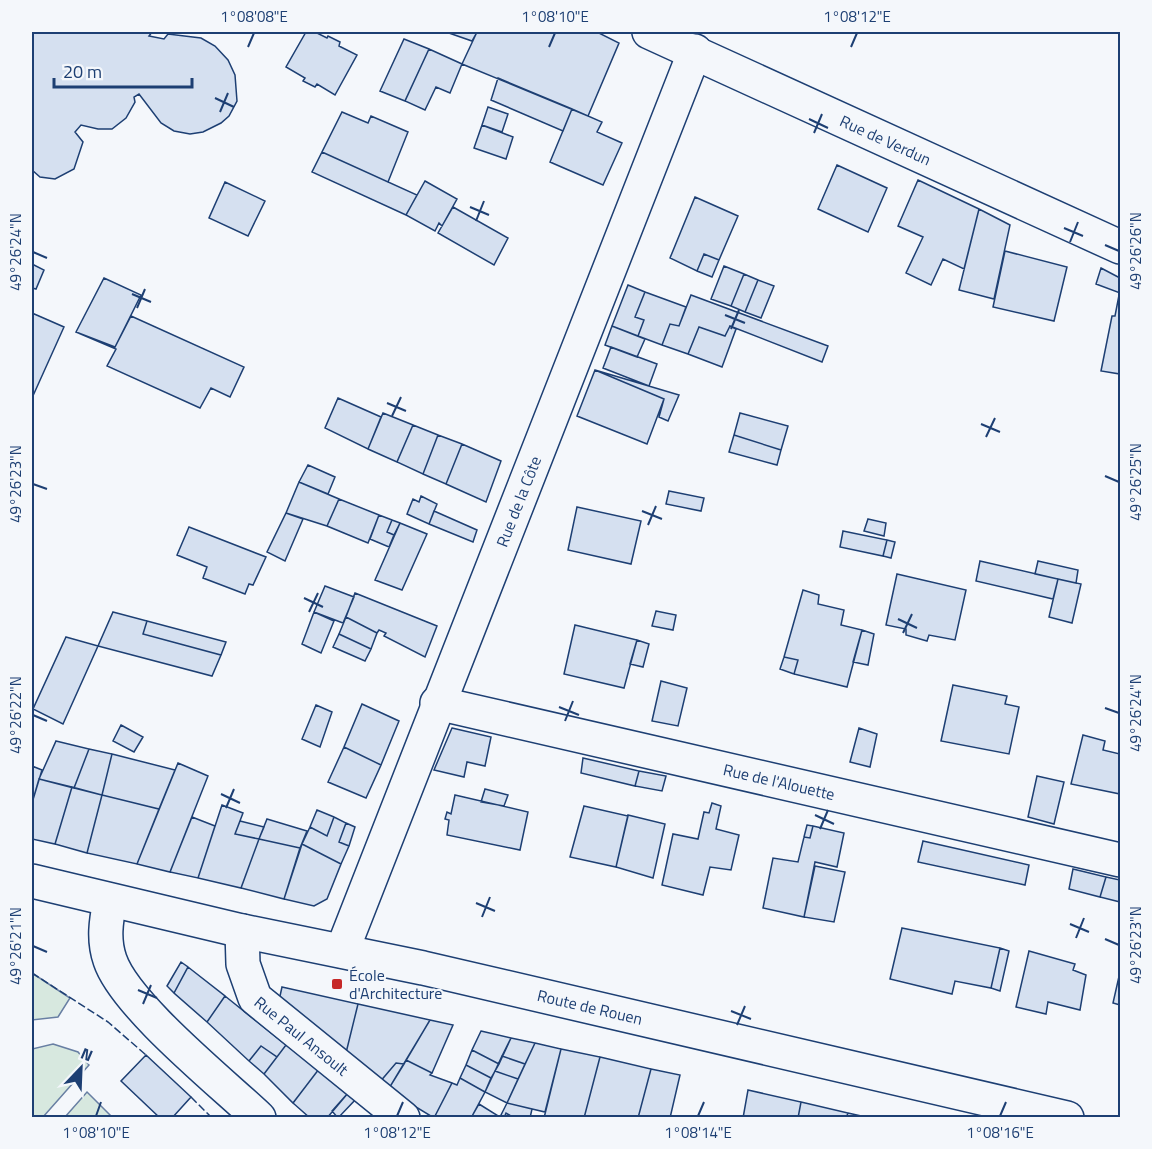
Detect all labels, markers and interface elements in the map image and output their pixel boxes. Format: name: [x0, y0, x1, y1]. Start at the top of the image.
text: 1°08'08"E: [220, 5, 288, 28]
text: 1°08'10"E: [521, 5, 589, 28]
text: 1°08'12"E: [823, 5, 891, 28]
scale bar: [54, 51, 192, 89]
text: 20 m: [63, 58, 102, 85]
street label: Rue de Verdun: [836, 109, 935, 171]
text: 49°26'26"N: [1124, 212, 1147, 290]
text: 49°26'24"N: [4, 213, 27, 291]
text: 49°26'25"N: [1124, 443, 1147, 521]
text: 49°26'23"N: [4, 445, 27, 523]
street label: Rue de la Côte: [490, 452, 547, 550]
text: 49°26'24"N: [1124, 674, 1147, 752]
text: 49°26'22"N: [4, 676, 27, 754]
street label: Rue de l'Alouette: [721, 757, 837, 806]
text: 49°26'23"N: [1124, 906, 1147, 984]
text: 49°26'21"N: [4, 907, 27, 985]
place label: École d'Architecture: [349, 963, 442, 1005]
marker: École d'Architecture: [330, 977, 344, 991]
street label: Route de Rouen: [535, 983, 645, 1031]
street label: Rue Paul Ansoult: [249, 990, 354, 1082]
north arrow: [51, 1038, 111, 1098]
text: N: [77, 1041, 97, 1067]
text: 1°08'10"E: [62, 1121, 130, 1144]
text: 1°08'12"E: [363, 1121, 431, 1144]
text: 1°08'14"E: [664, 1121, 732, 1144]
text: 1°08'16"E: [966, 1121, 1034, 1144]

